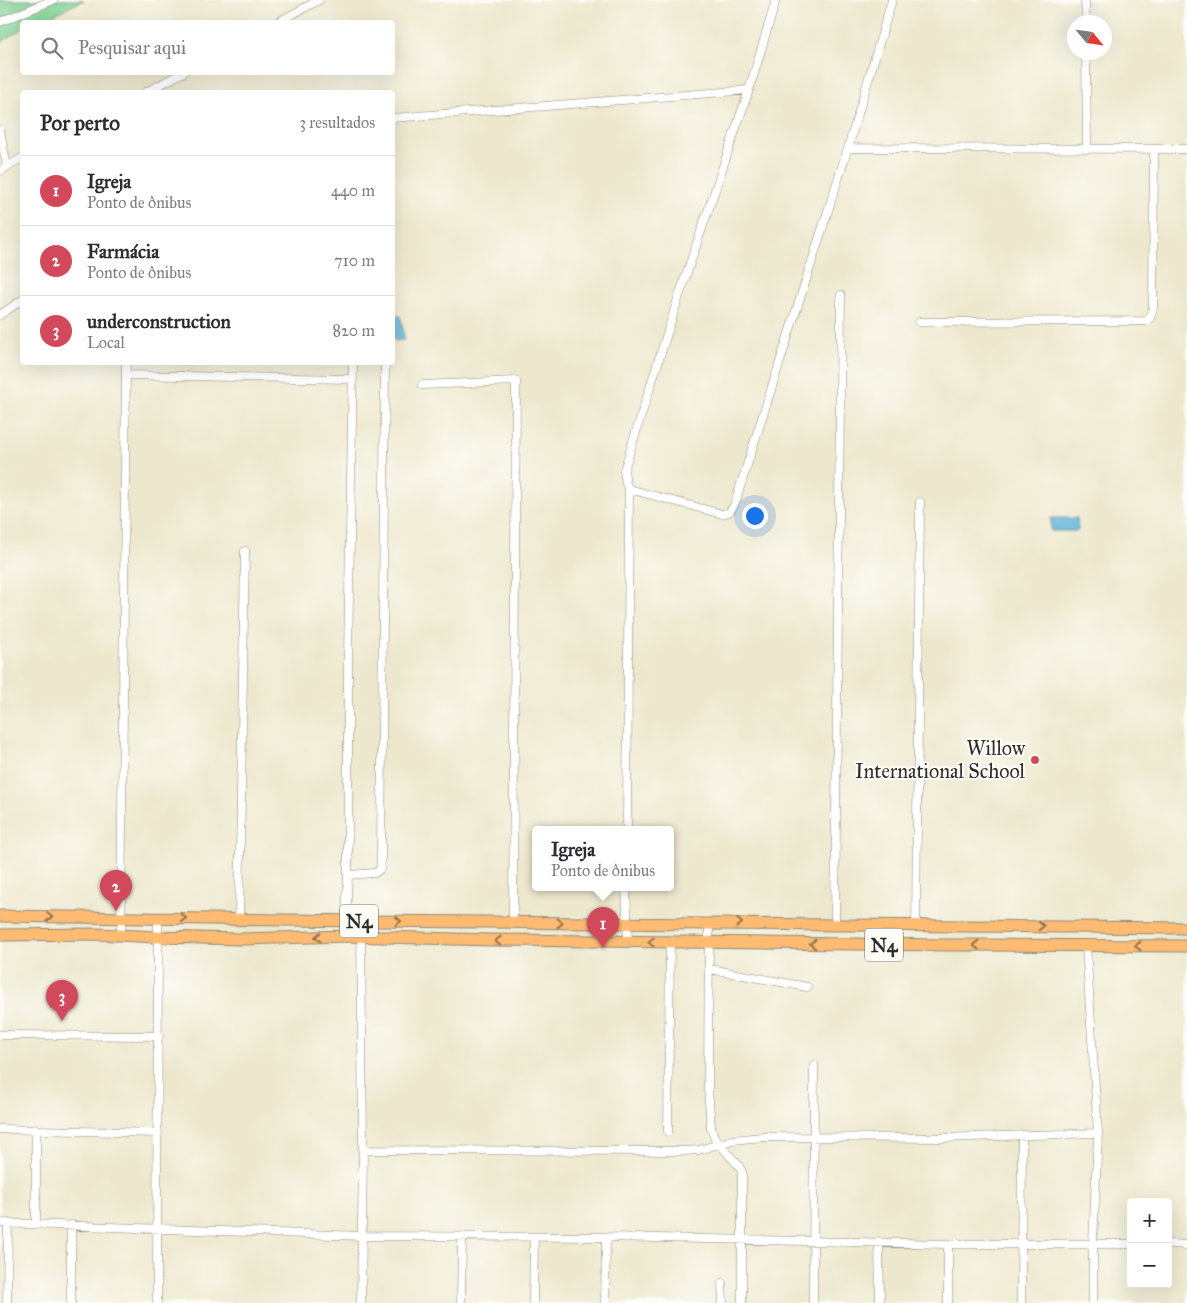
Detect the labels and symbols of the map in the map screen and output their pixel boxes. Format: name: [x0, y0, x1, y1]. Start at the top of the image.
north arrow: [1067, 15, 1112, 60]
your location: [742, 503, 768, 529]
place label: Willow International School: [855, 736, 1026, 783]
marker: Willow International School: [1029, 754, 1041, 766]
pin: 2: [100, 870, 132, 911]
road number: N4: [340, 904, 378, 938]
pin: 1: [587, 907, 619, 948]
one-way arrow: [45, 911, 53, 922]
one-way arrow: [179, 913, 187, 923]
one-way arrow: [394, 916, 402, 926]
one-way arrow: [556, 917, 564, 928]
one-way arrow: [735, 918, 743, 928]
one-way arrow: [1038, 921, 1045, 931]
road number: N4: [865, 928, 903, 962]
one-way arrow: [314, 932, 322, 942]
one-way arrow: [494, 935, 502, 946]
one-way arrow: [647, 936, 655, 947]
one-way arrow: [809, 939, 817, 949]
one-way arrow: [972, 940, 980, 950]
one-way arrow: [1134, 941, 1142, 951]
pin: 3: [46, 980, 78, 1021]

